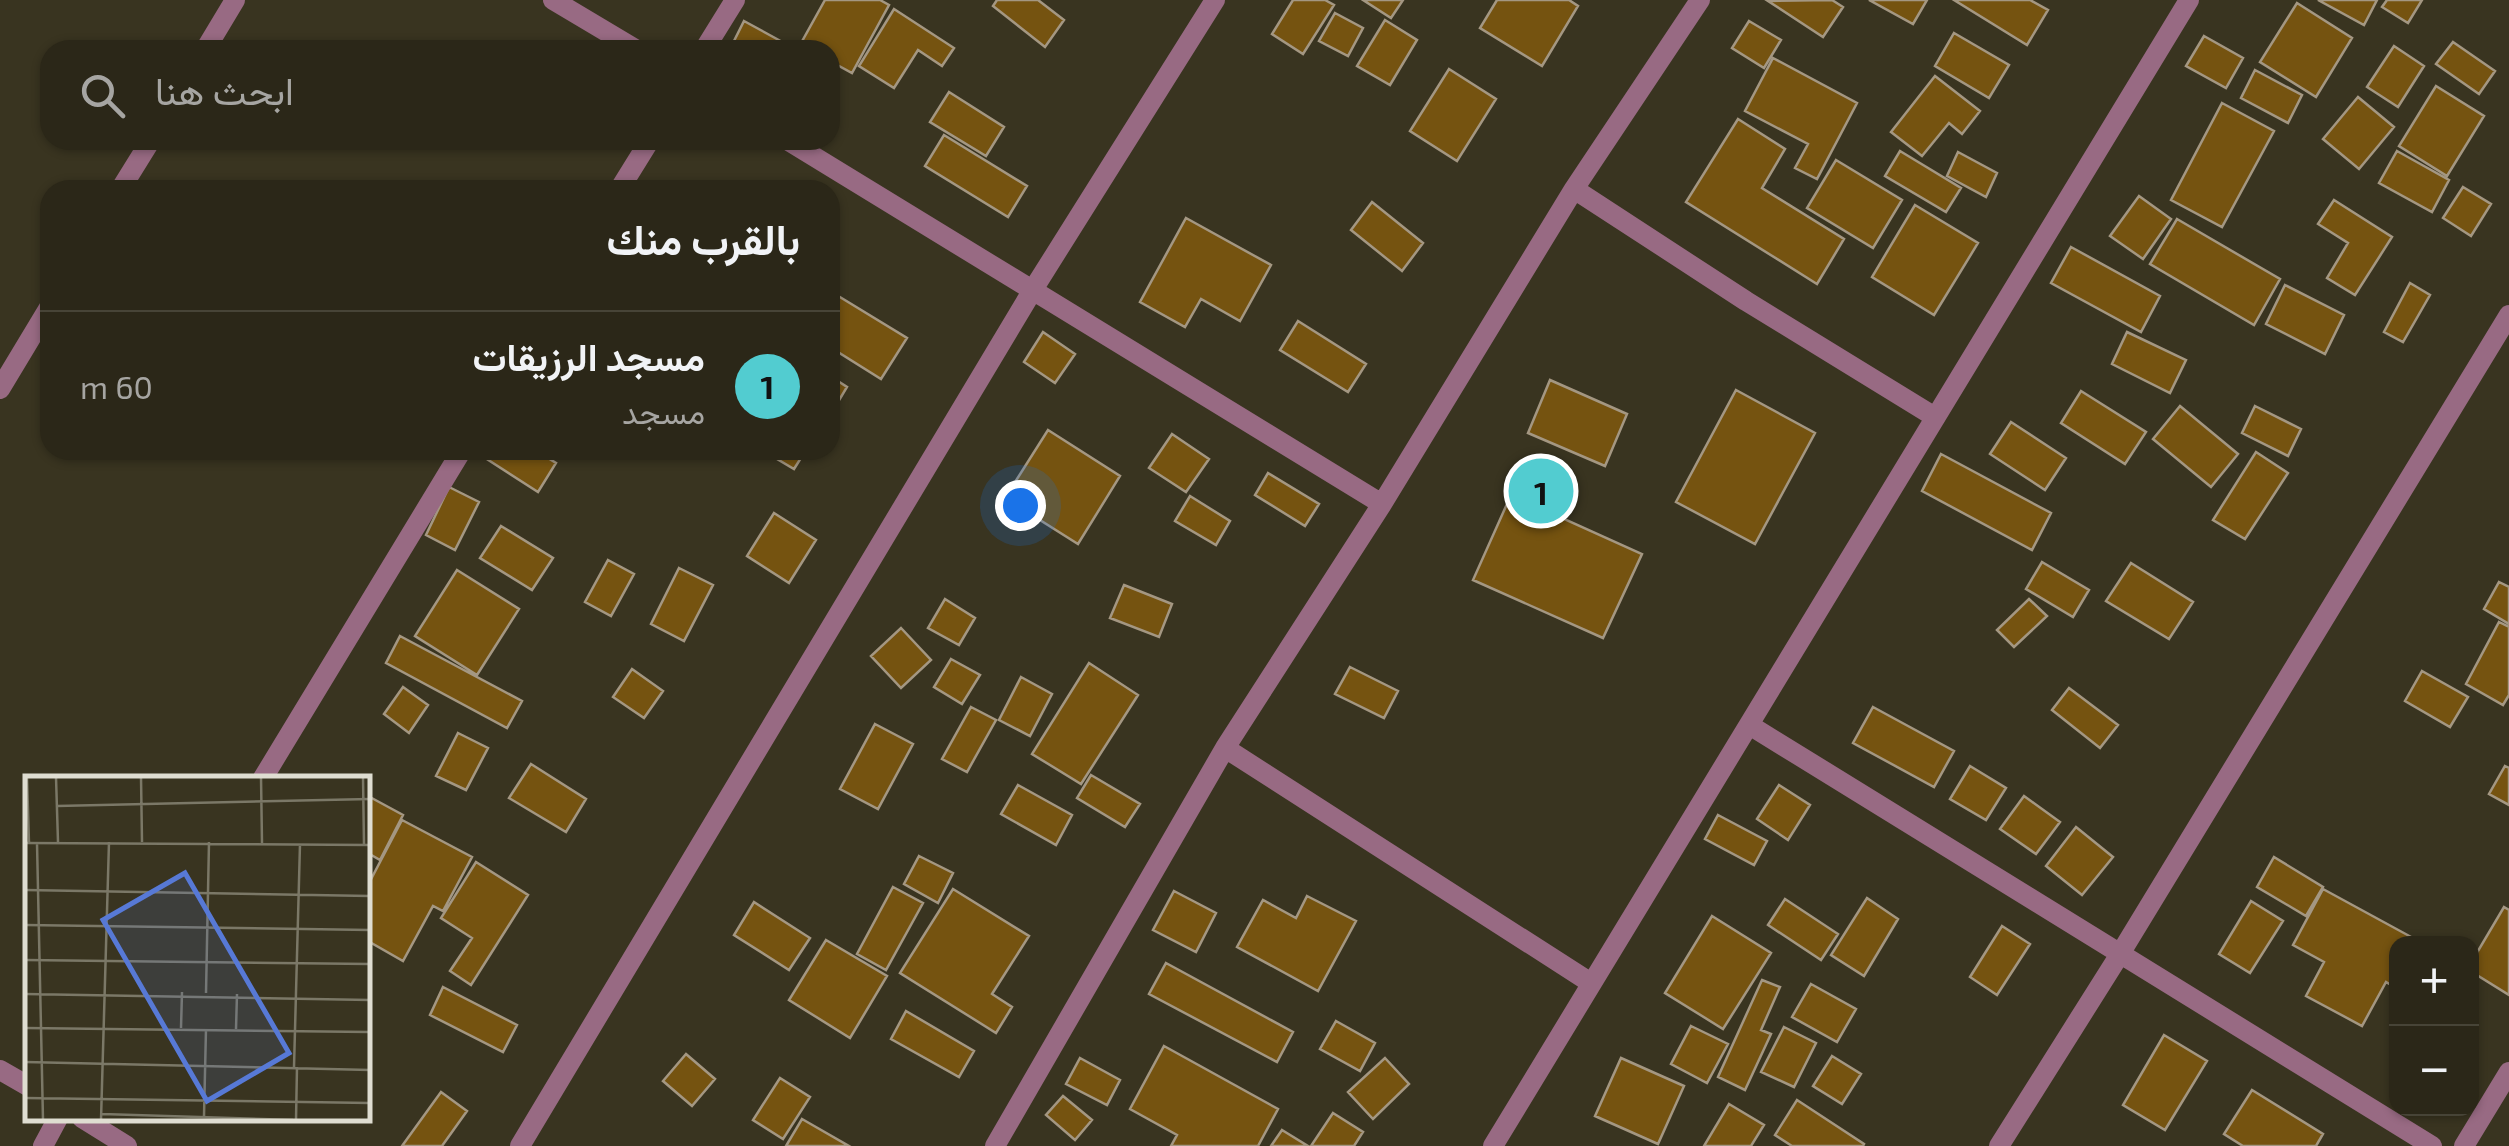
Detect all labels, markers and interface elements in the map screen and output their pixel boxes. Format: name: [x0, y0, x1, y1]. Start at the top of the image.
search box: [40, 40, 840, 150]
text: ابحث هنا: [155, 67, 294, 113]
icon: search: [75, 68, 130, 123]
text: بالقرب منك: [607, 213, 800, 263]
text: مسجد الرزيقات: [472, 333, 705, 379]
text: 60 m: [80, 367, 153, 405]
text: 1: [761, 367, 774, 405]
text: مسجد: [622, 392, 705, 430]
pin: 1: [1508, 454, 1574, 528]
your location: [995, 480, 1046, 531]
inset map: [25, 776, 370, 1121]
map controls: [2389, 936, 2479, 1116]
button: +: [2389, 936, 2479, 1026]
button: −: [2389, 1026, 2479, 1116]

